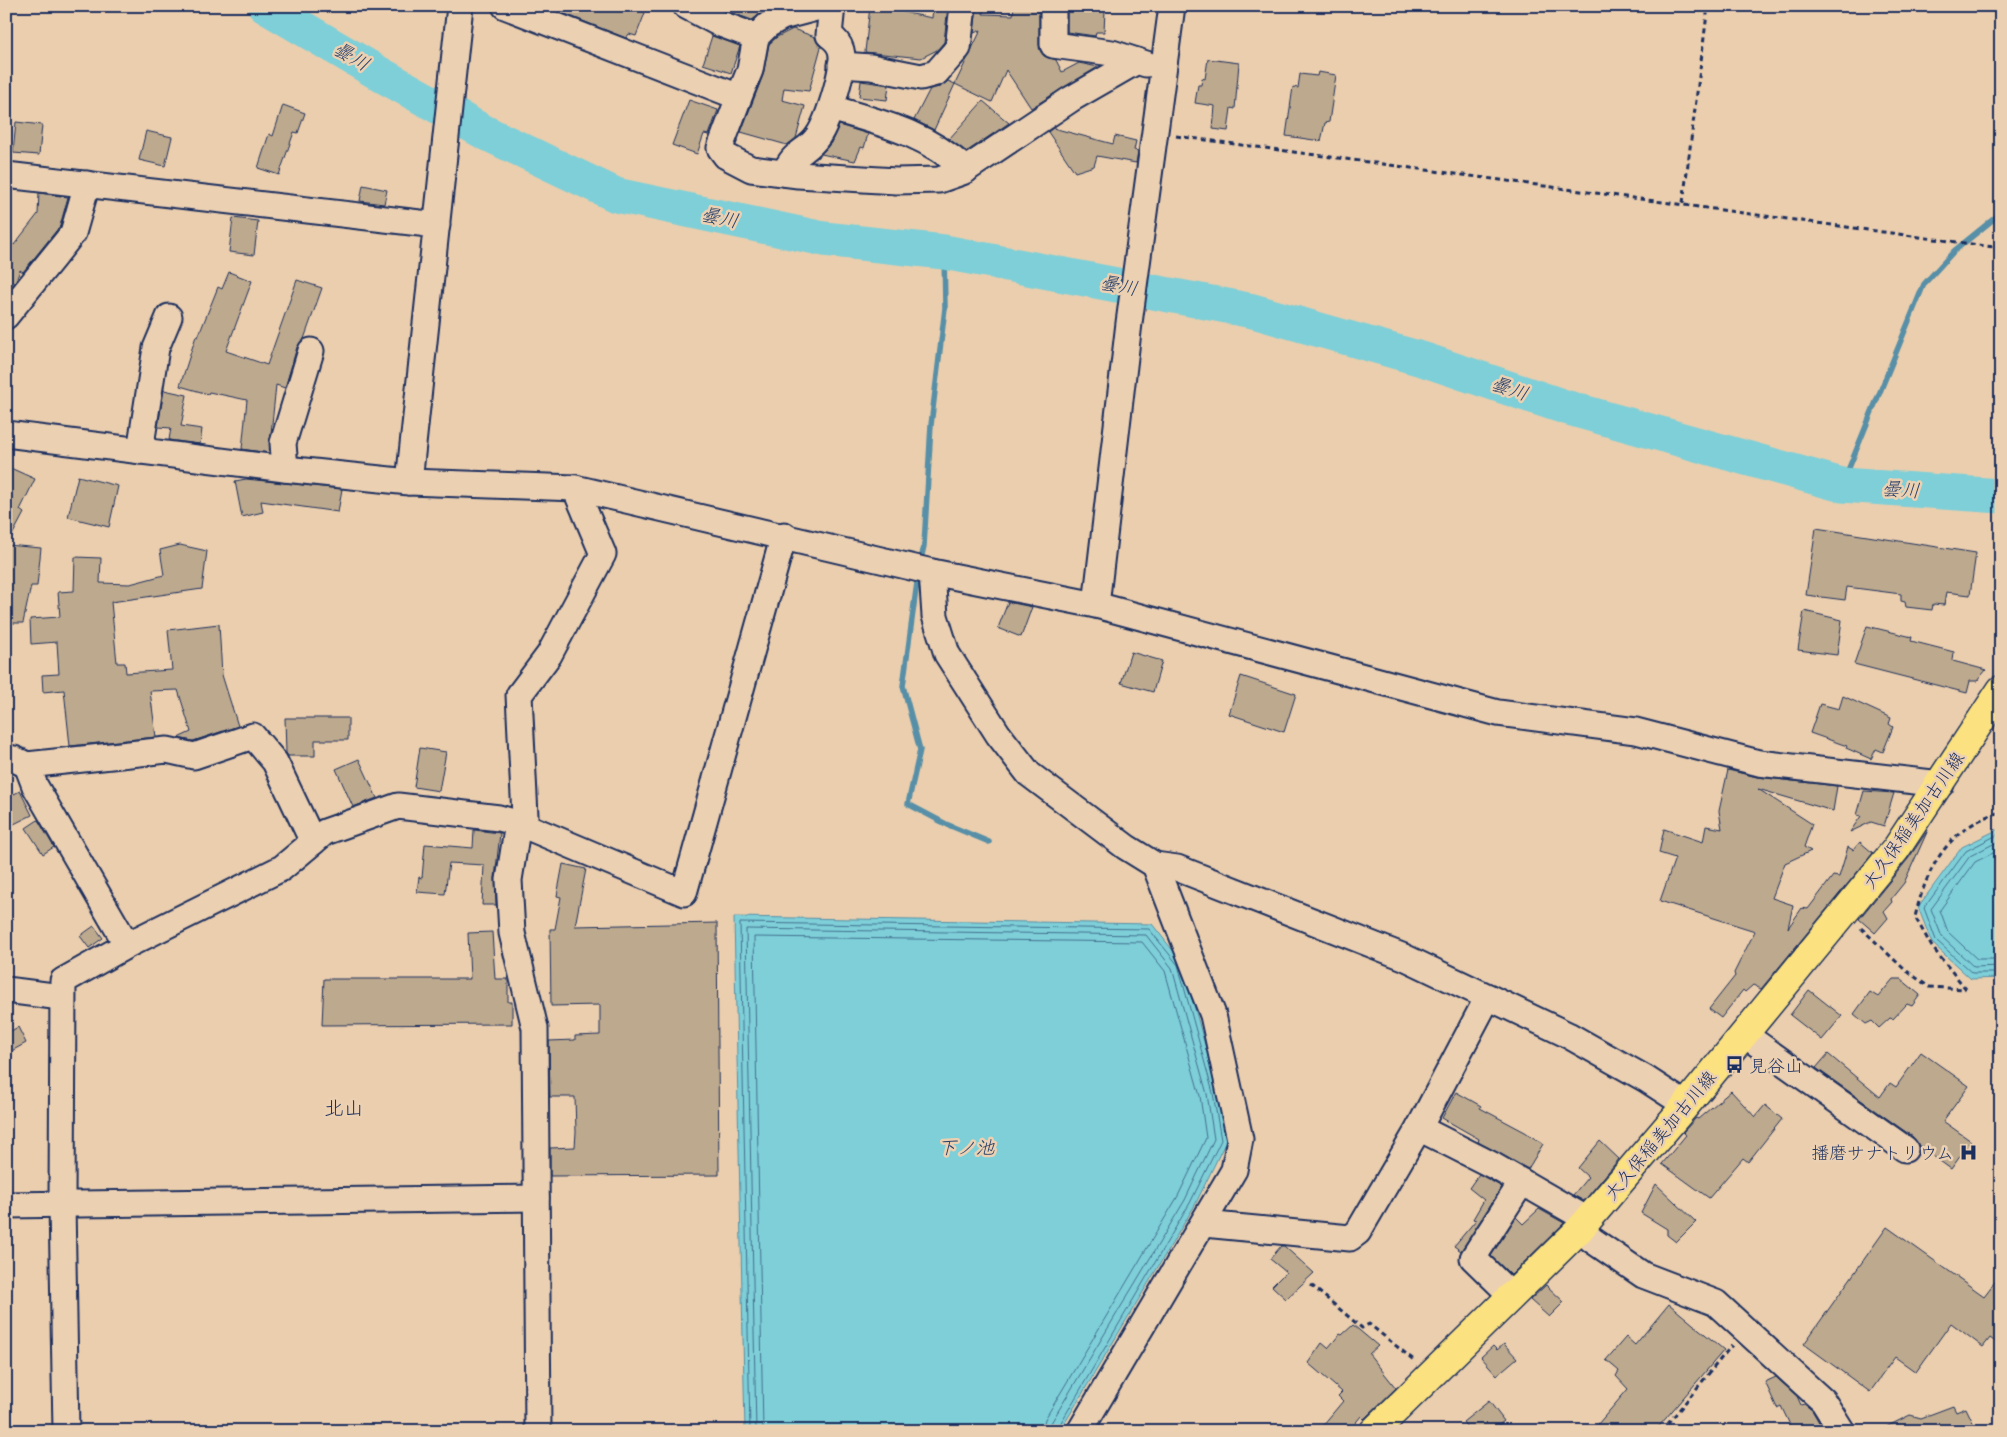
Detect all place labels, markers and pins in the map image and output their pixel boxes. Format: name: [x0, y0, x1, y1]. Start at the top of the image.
place label: 見谷山: [1749, 1054, 1803, 1077]
bus stop icon: 見谷山: [1725, 1055, 1745, 1075]
place label: 播磨サナトリウム: [1811, 1141, 1954, 1164]
hospital icon: 播磨サナトリウム: [1958, 1142, 1978, 1162]

